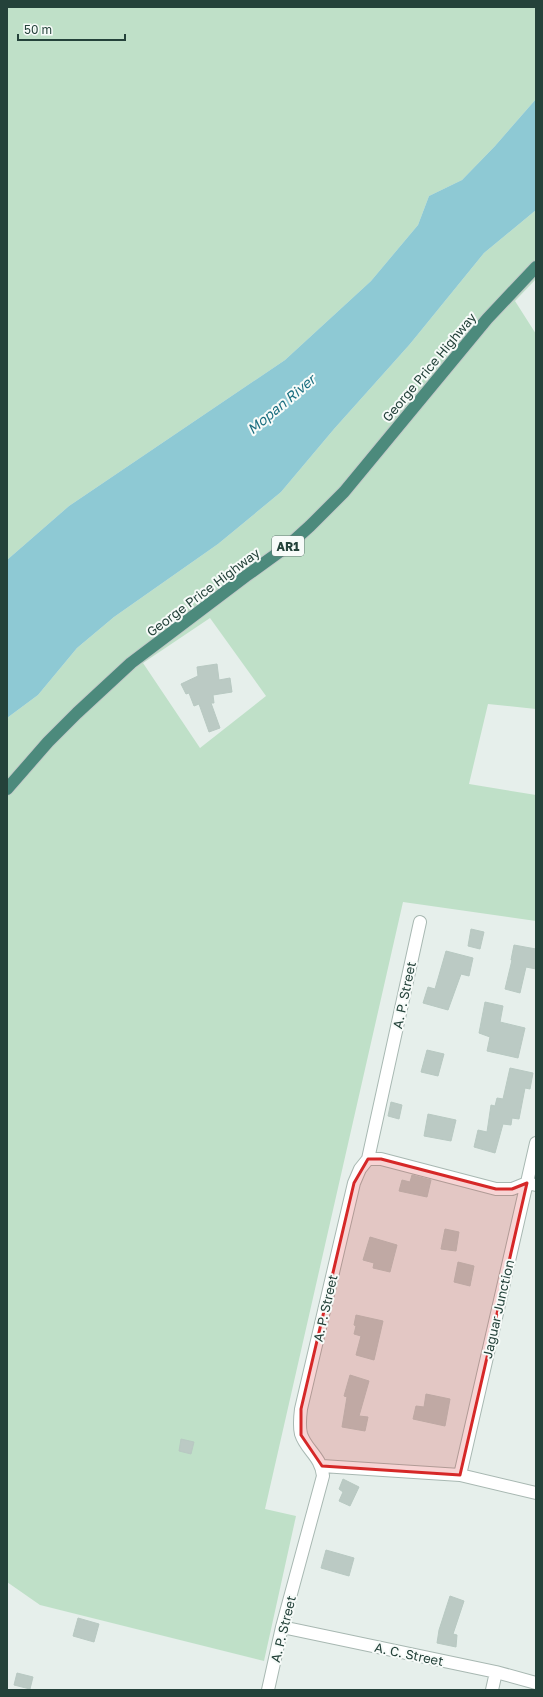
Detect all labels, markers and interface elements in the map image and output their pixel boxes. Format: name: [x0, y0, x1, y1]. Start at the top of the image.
scale bar: [18, 16, 125, 42]
text: 50 m: [24, 22, 52, 37]
street label: George Price Highway: [379, 309, 480, 425]
water label: Mopan River: [244, 369, 320, 437]
road number: AR1: [272, 536, 304, 556]
street label: George Price Highway: [143, 544, 263, 640]
street label: A. P. Street: [389, 960, 419, 1030]
street label: Jaguar Junction: [479, 1258, 517, 1360]
street label: A. P. Street: [310, 1273, 340, 1343]
street label: A. P. Street: [267, 1594, 299, 1664]
street label: A. C. Street: [373, 1639, 445, 1669]

